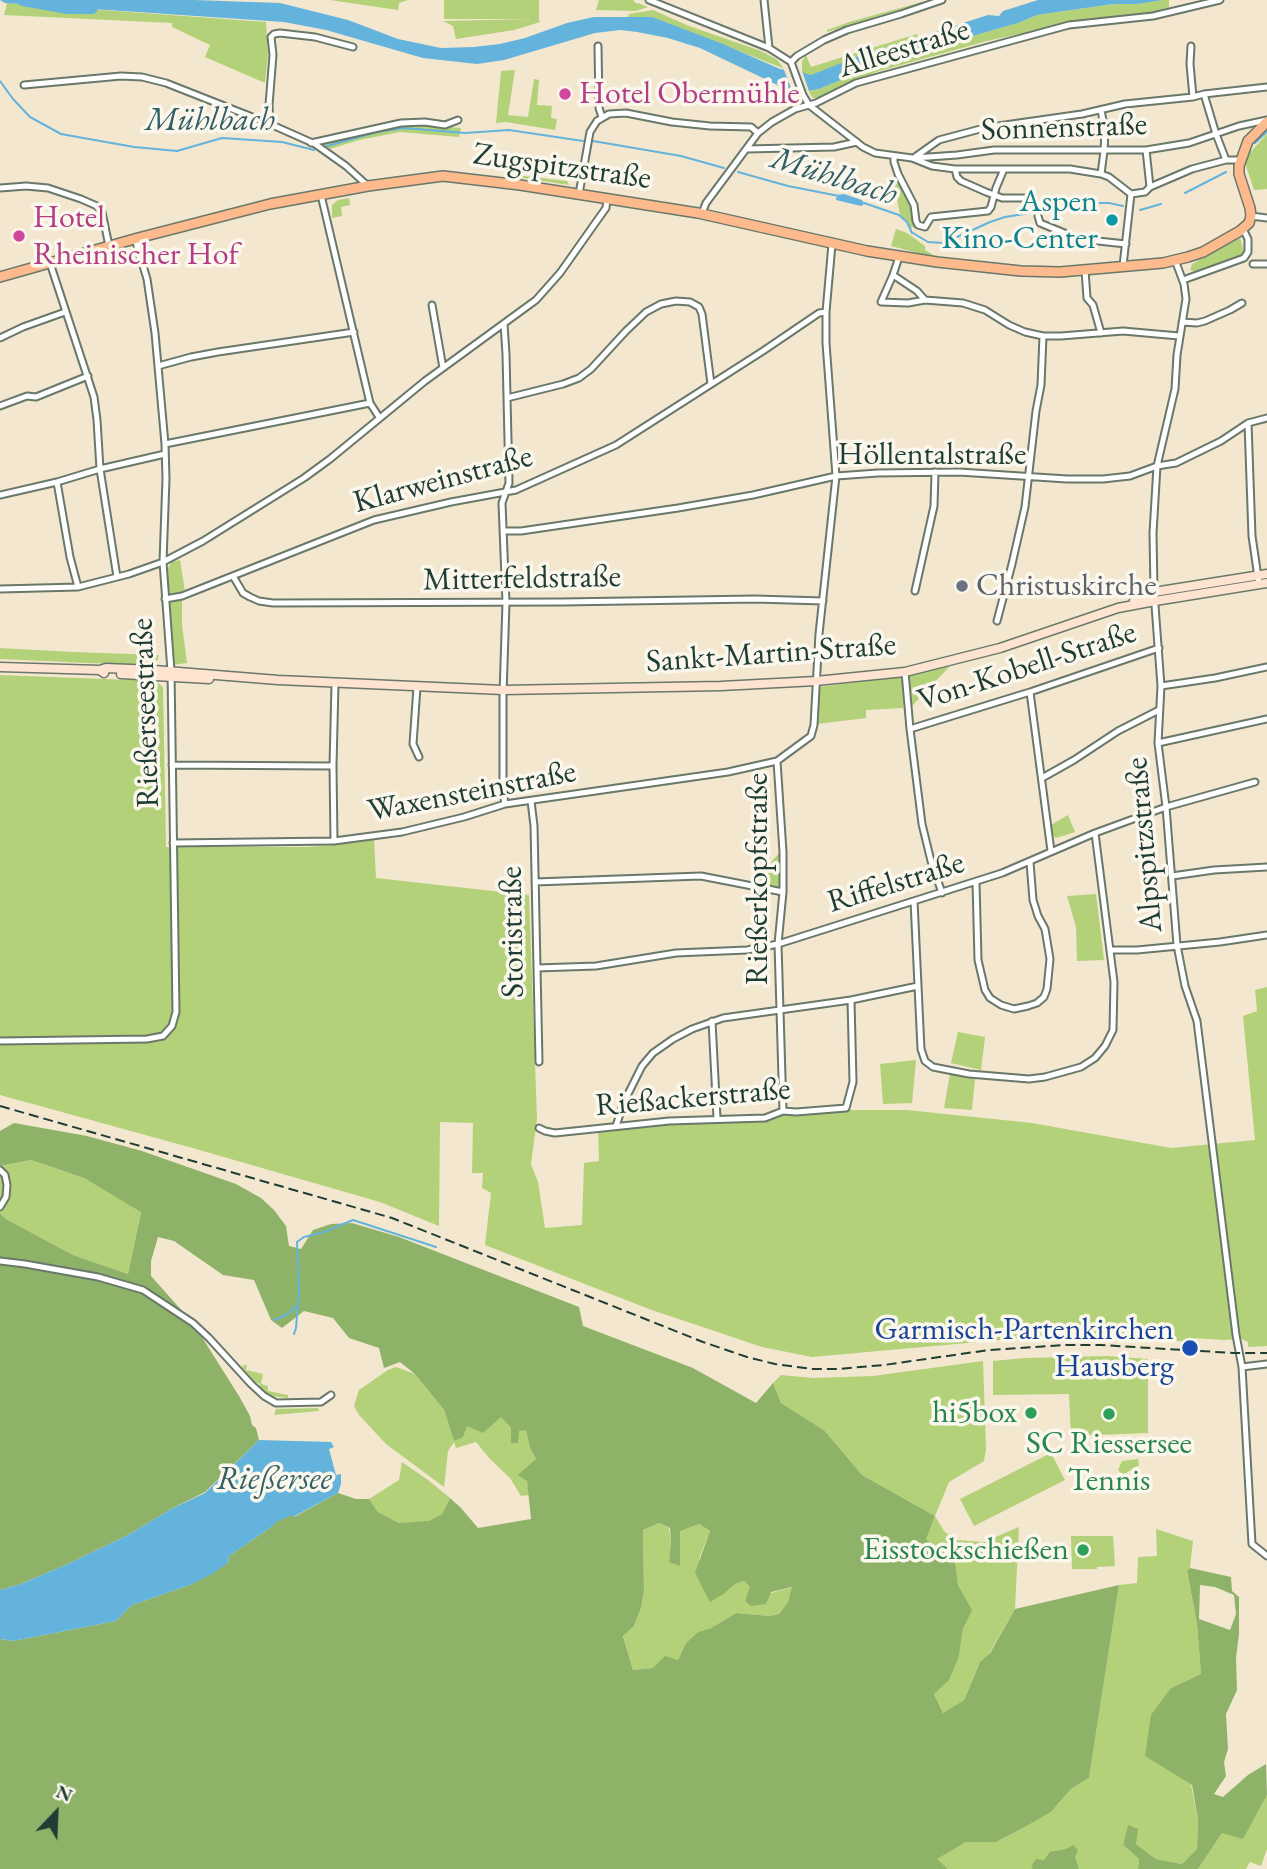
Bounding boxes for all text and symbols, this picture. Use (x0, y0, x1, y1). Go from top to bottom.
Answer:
street label: Alleestraße (834, 11, 974, 87)
place label: Hotel Obermühle (579, 75, 800, 113)
marker: Hotel Obermühle (557, 86, 573, 102)
water label: Mühlbach (145, 101, 275, 141)
street label: Sonnenstraße (980, 106, 1148, 150)
street label: Zugspitzstraße (470, 136, 654, 198)
water label: Mühlbach (766, 139, 902, 215)
place label: Aspen Kino-Center (942, 183, 1098, 258)
place label: Hotel Rheinischer Hof (33, 199, 239, 274)
marker: Aspen Kino-Center (1104, 212, 1120, 228)
marker: Hotel Rheinischer Hof (11, 228, 27, 244)
street label: Höllentalstraße (838, 436, 1026, 474)
street label: Klarweinstraße (349, 438, 537, 522)
street label: Mitterfeldstraße (423, 558, 621, 600)
place label: Christuskirche (976, 567, 1157, 605)
marker: Christuskirche (954, 578, 970, 594)
street label: Von-Kobell-Straße (913, 614, 1141, 720)
street label: Rießerseestraße (123, 617, 169, 809)
street label: Sankt-Martin-Straße (645, 626, 897, 682)
street label: Waxensteinstraße (365, 753, 579, 831)
street label: Alpspitzstraße (1118, 756, 1172, 934)
street label: Rießerkopfstraße (739, 773, 777, 985)
street label: Riffelstraße (823, 844, 969, 922)
street label: Storistraße (493, 866, 533, 998)
street label: Rießackerstraße (594, 1070, 792, 1126)
place label: Garmisch-Partenkirchen Hausberg (875, 1311, 1174, 1386)
marker: Garmisch-Partenkirchen Hausberg (1180, 1338, 1200, 1358)
place label: hi5box (932, 1394, 1017, 1432)
marker: hi5box (1023, 1405, 1039, 1421)
marker: SC Riessersee Tennis (1101, 1406, 1117, 1422)
place label: SC Riessersee Tennis (1026, 1425, 1192, 1500)
water label: Rießersee (216, 1460, 332, 1500)
place label: Eisstockschießen (863, 1531, 1069, 1569)
marker: Eisstockschießen (1075, 1542, 1091, 1558)
north arrow (21, 1778, 91, 1848)
text: N (52, 1779, 76, 1808)

